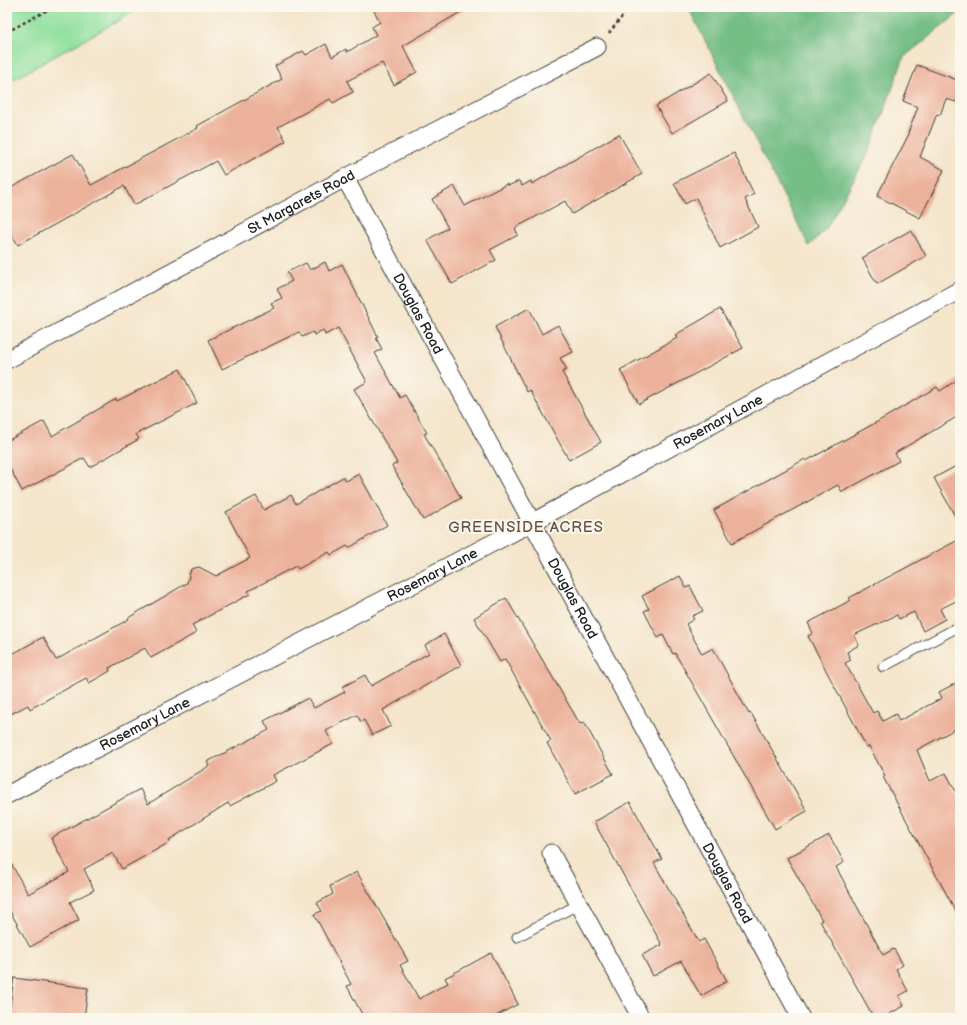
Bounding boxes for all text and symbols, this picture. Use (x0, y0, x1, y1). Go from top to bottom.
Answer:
street label: St Margarets Road (245, 166, 358, 237)
street label: Douglas Road (390, 270, 447, 357)
street label: Rosemary Lane (670, 390, 766, 453)
district label: GREENSIDE ACRES (448, 518, 604, 537)
street label: Rosemary Lane (384, 544, 480, 605)
street label: Douglas Road (544, 555, 602, 641)
street label: Rosemary Lane (97, 693, 193, 754)
street label: Douglas Road (699, 840, 756, 926)

